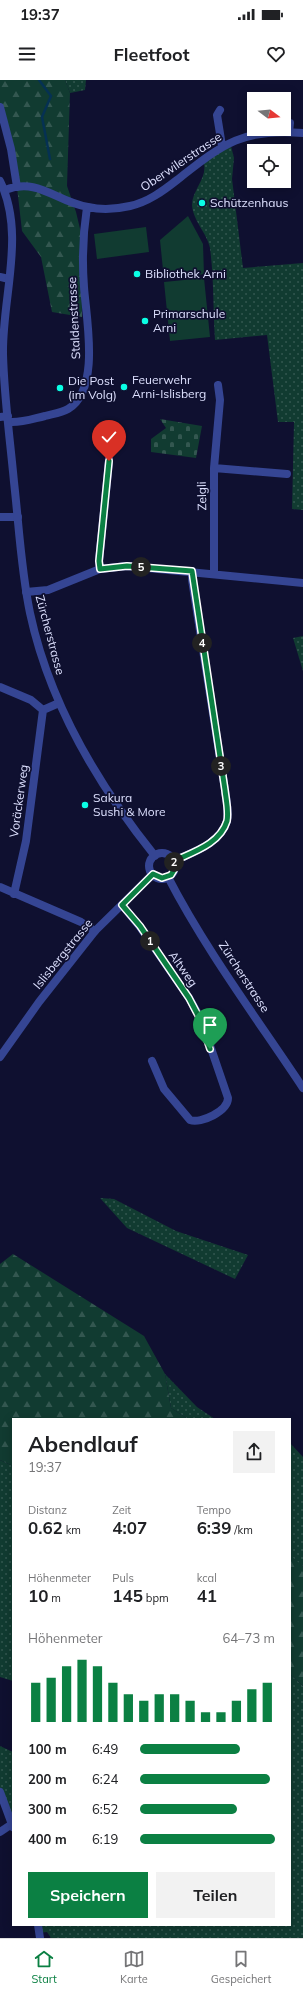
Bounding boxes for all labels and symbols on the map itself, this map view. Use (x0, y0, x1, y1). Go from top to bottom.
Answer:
north arrow (247, 92, 291, 136)
street label: Oberwilerstrasse (137, 129, 224, 194)
place label: Schützenhaus (210, 195, 288, 210)
marker: Schützenhaus (197, 198, 207, 208)
place label: Bibliothek Arni (145, 266, 226, 281)
marker: Bibliothek Arni (132, 269, 142, 279)
street label: Staldenstrasse (64, 276, 83, 360)
place label: Primarschule Arni (153, 306, 225, 335)
marker: Primarschule Arni (140, 316, 150, 326)
place label: Feuerwehr Arni-Islisberg (132, 372, 206, 401)
place label: Die Post (im Volg) (68, 373, 117, 402)
marker: Feuerwehr Arni-Islisberg (119, 382, 129, 392)
marker: Die Post (im Volg) (55, 383, 65, 393)
pin (92, 420, 126, 461)
street label: Zelgli (194, 481, 209, 511)
pin: 5 (131, 557, 151, 577)
street label: Zürcherstrasse (33, 593, 68, 676)
pin: 4 (192, 633, 212, 653)
pin: 3 (211, 756, 231, 776)
street label: Voräckerweg (6, 764, 31, 838)
place label: Sakura Sushi & More (93, 790, 166, 819)
marker: Sakura Sushi & More (80, 800, 90, 810)
pin: 2 (164, 852, 184, 872)
street label: Islisbergstrasse (30, 916, 96, 992)
pin: 1 (140, 931, 160, 951)
street label: Zürcherstrasse (216, 938, 273, 1015)
street label: Altweg (166, 948, 201, 989)
pin (193, 1008, 227, 1049)

